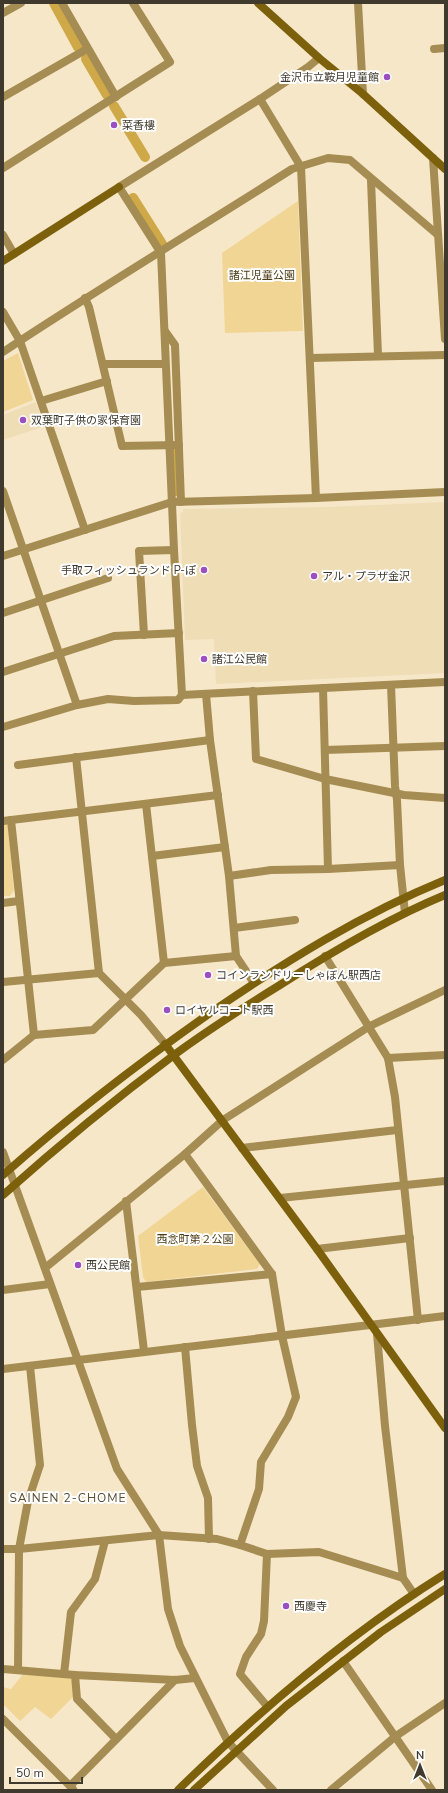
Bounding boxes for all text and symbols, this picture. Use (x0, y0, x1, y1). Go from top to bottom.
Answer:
place label: 金沢市立鞍月児童館 (280, 70, 379, 85)
marker: 金沢市立鞍月児童館 (382, 72, 392, 82)
place label: 菜香樓 (122, 118, 155, 133)
marker: 菜香樓 (109, 120, 119, 130)
park label: 諸江児童公園 (229, 268, 295, 283)
place label: 双葉町子供の家保育園 (31, 413, 141, 428)
marker: 双葉町子供の家保育園 (18, 415, 28, 425)
place label: 手取フィッシュランド P-ぽ (61, 563, 196, 578)
marker: 手取フィッシュランド P-ぽ (199, 565, 209, 575)
place label: アル・プラザ金沢 (322, 569, 410, 584)
marker: アル・プラザ金沢 (309, 571, 319, 581)
place label: 諸江公民館 (212, 652, 267, 667)
marker: 諸江公民館 (199, 654, 209, 664)
place label: コインランドリーしゃぼん駅西店 (216, 968, 381, 983)
marker: コインランドリーしゃぼん駅西店 (203, 970, 213, 980)
place label: ロイヤルコート駅西 (175, 1003, 273, 1018)
marker: ロイヤルコート駅西 (162, 1005, 172, 1015)
park label: 西念町第２公園 (157, 1232, 234, 1247)
place label: 西公民館 (86, 1258, 130, 1273)
marker: 西公民館 (73, 1260, 83, 1270)
district label: SAINEN 2-CHOME (10, 1490, 126, 1506)
place label: 西慶寺 (294, 1599, 327, 1614)
marker: 西慶寺 (281, 1601, 291, 1611)
north arrow (400, 1745, 440, 1785)
text: N (416, 1748, 424, 1763)
scale bar (10, 1759, 82, 1785)
text: 50 m (16, 1765, 44, 1781)

